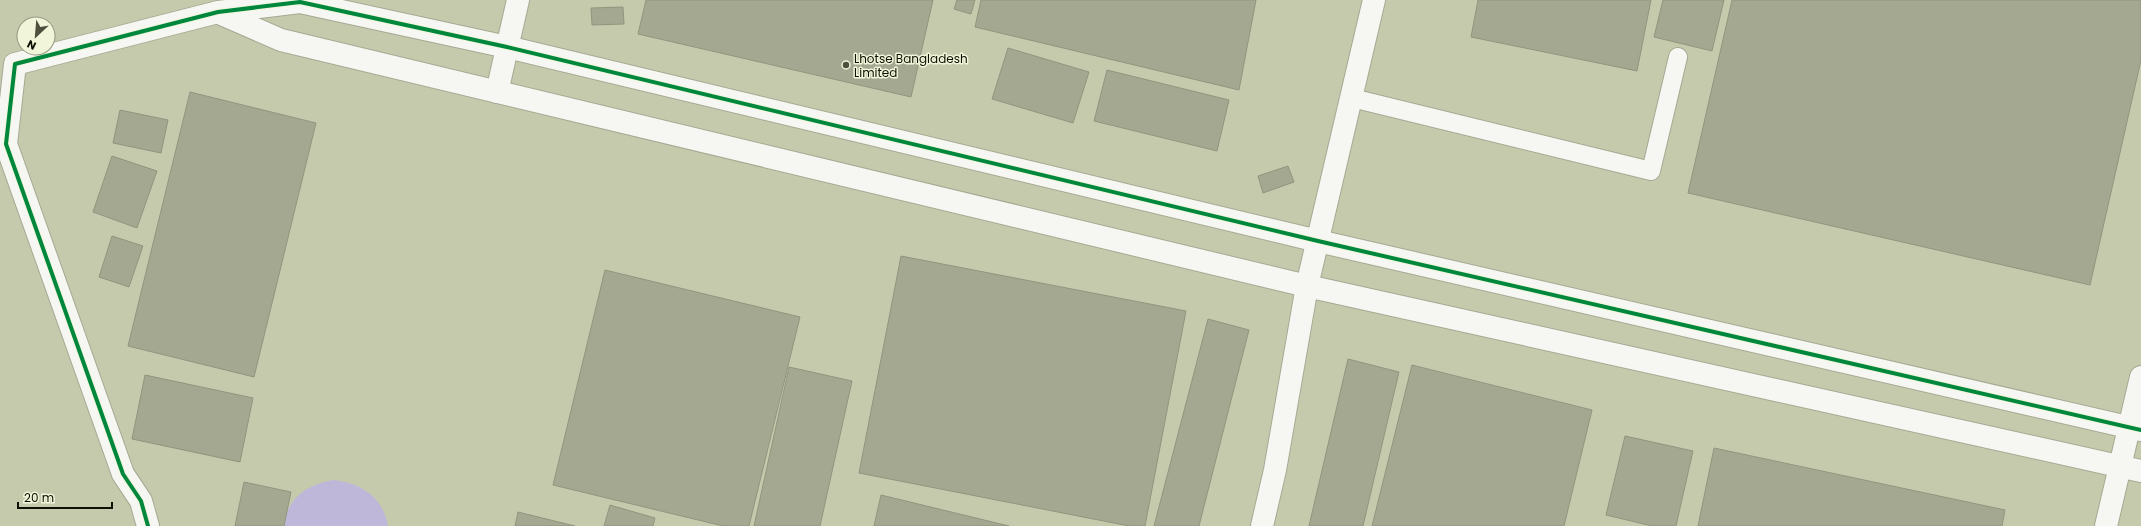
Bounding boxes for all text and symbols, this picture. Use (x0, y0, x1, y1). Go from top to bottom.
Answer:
north arrow (16, 16, 56, 56)
text: N (24, 36, 39, 54)
place label: Lhotse Bangladesh Limited (854, 50, 968, 81)
marker: Lhotse Bangladesh Limited (841, 60, 851, 70)
scale bar (18, 484, 112, 510)
text: 20 m (24, 489, 54, 506)

